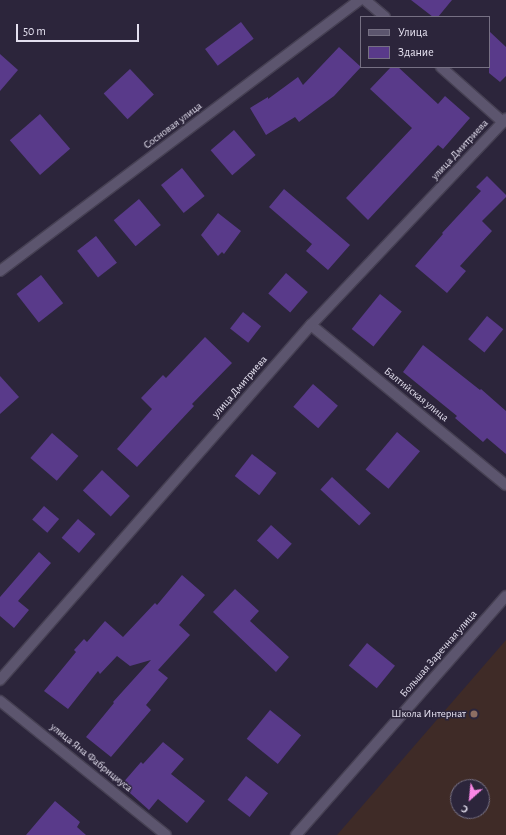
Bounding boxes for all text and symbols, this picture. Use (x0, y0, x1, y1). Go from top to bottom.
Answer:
scale bar (18, 16, 141, 42)
legend (360, 16, 490, 68)
text: 50 m (23, 25, 46, 37)
text: Улица (398, 26, 428, 38)
text: Здание (398, 46, 434, 58)
street label: Сосновая улица (141, 100, 205, 152)
street label: улица Дмитриева (429, 117, 491, 183)
street label: улица Дмитриева (209, 353, 271, 421)
street label: Балтийская улица (381, 365, 451, 425)
street label: Большая Заречная улица (398, 608, 480, 700)
place label: Школа Интернат (391, 707, 466, 721)
marker: Школа Интернат (469, 709, 479, 719)
street label: улица Яна Фабрициуса (47, 721, 135, 795)
north arrow (450, 779, 490, 819)
text: С (460, 803, 470, 816)

